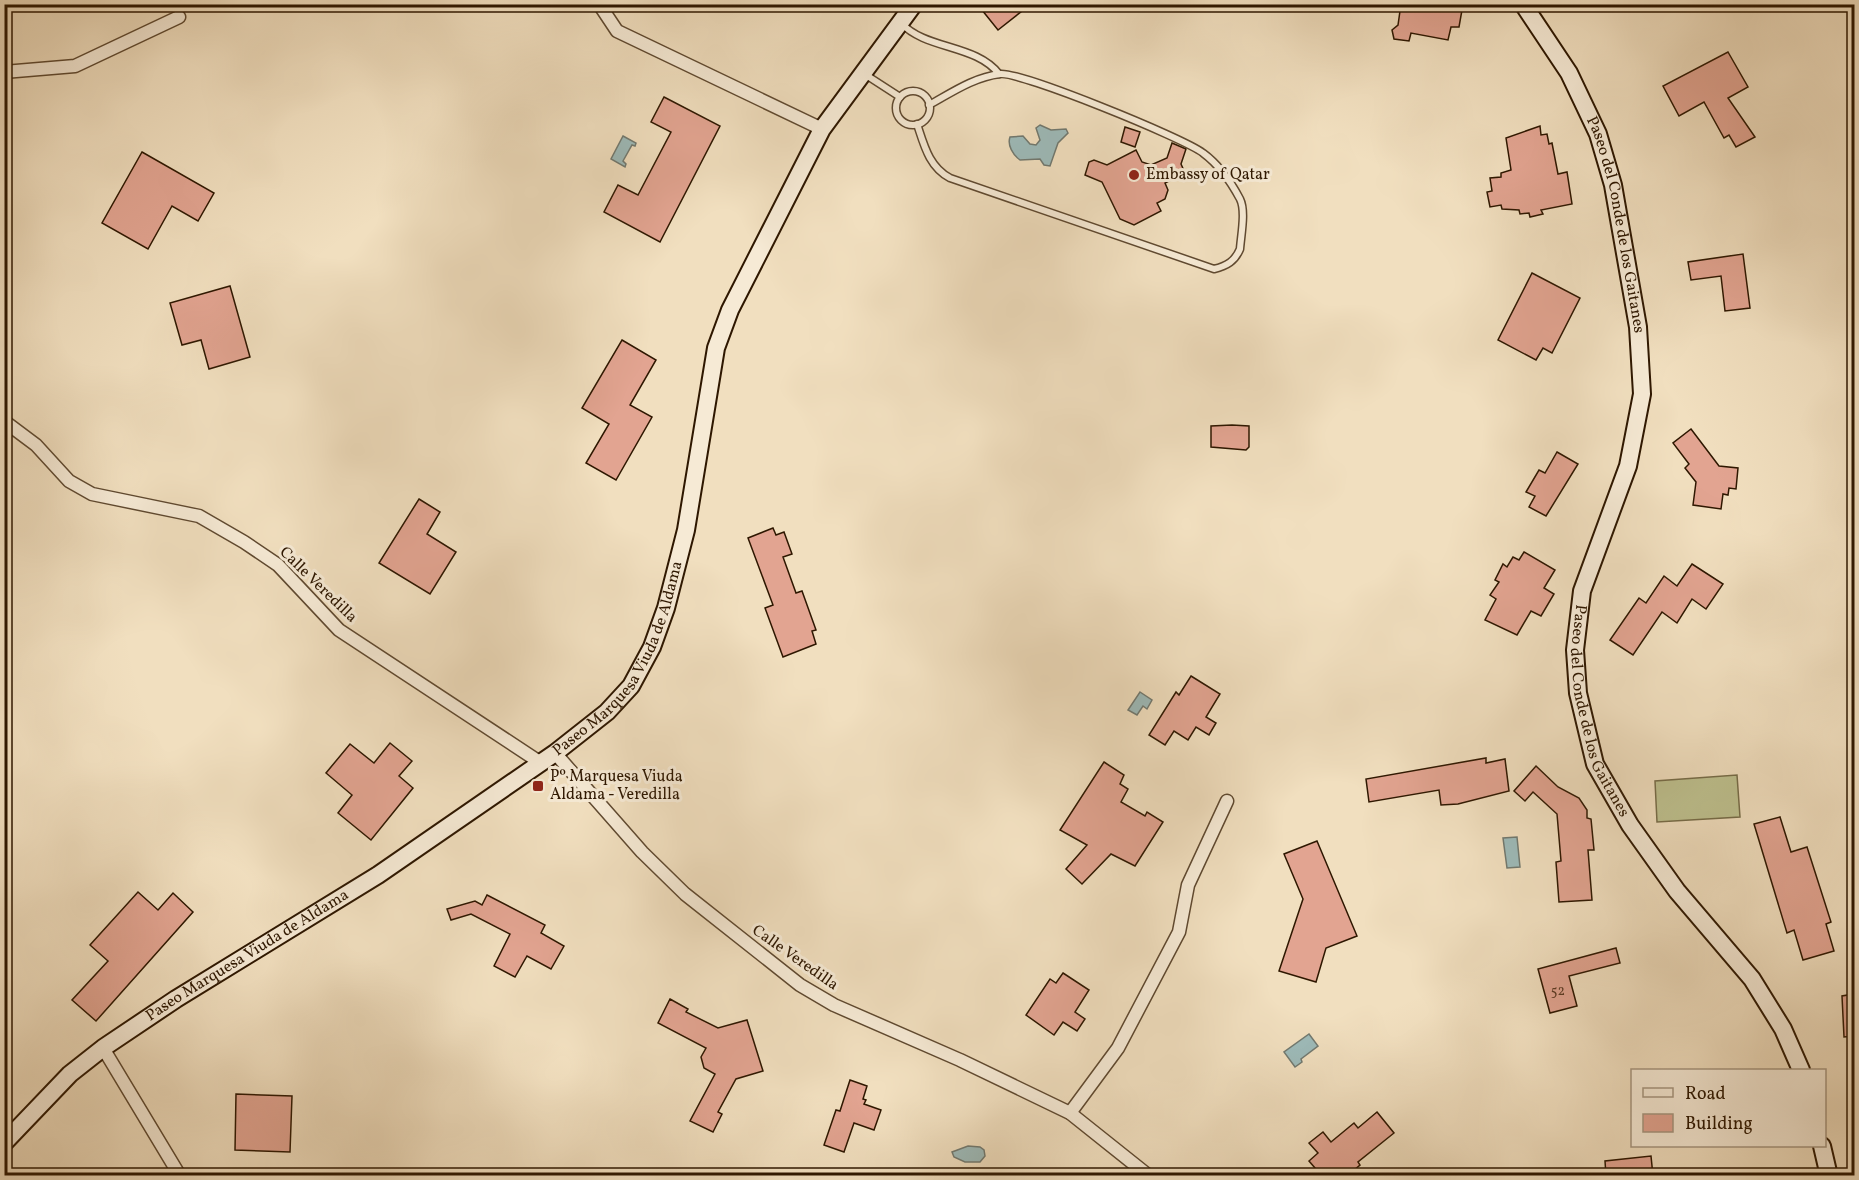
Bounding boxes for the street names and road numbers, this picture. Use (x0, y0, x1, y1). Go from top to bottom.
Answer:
street label: Paseo del Conde de los Gaitanes (1580, 113, 1649, 334)
street label: Calle Veredilla (274, 542, 362, 628)
street label: Paseo Marquesa Viuda de Aldama (548, 559, 689, 762)
street label: Paseo del Conde de los Gaitanes (1564, 603, 1634, 822)
street label: Paseo Marquesa Viuda de Aldama (142, 884, 353, 1027)
street label: Calle Veredilla (747, 920, 843, 996)

